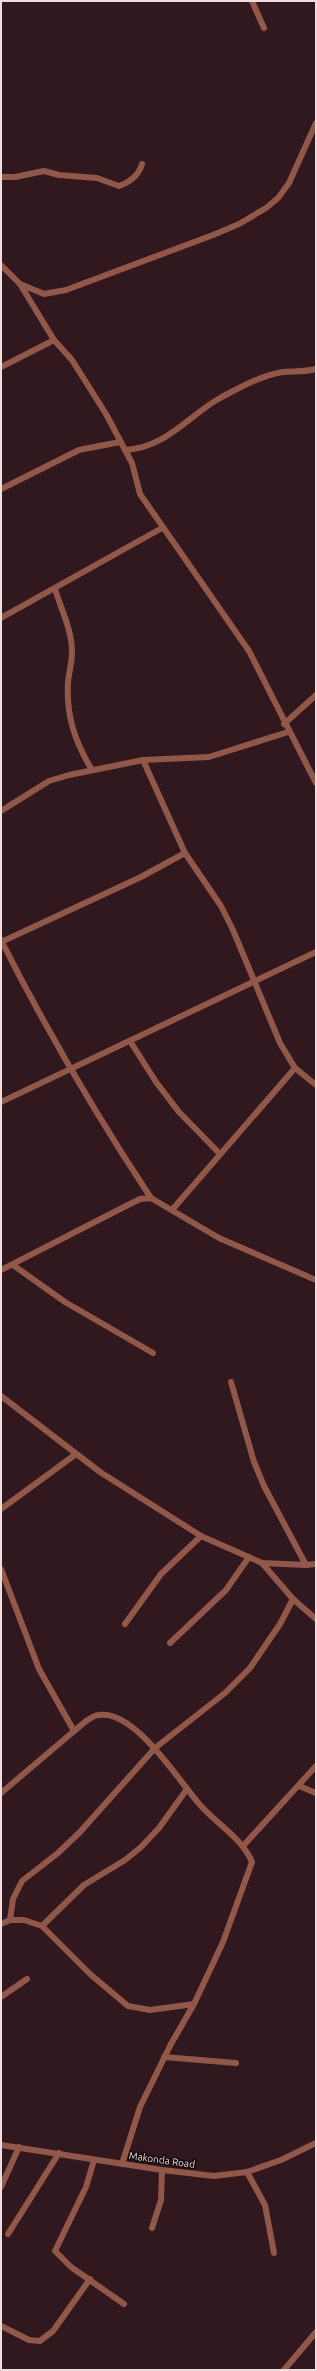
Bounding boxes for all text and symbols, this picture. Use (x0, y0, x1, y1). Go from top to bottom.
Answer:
street label: Makonda Road (128, 2150, 196, 2170)

